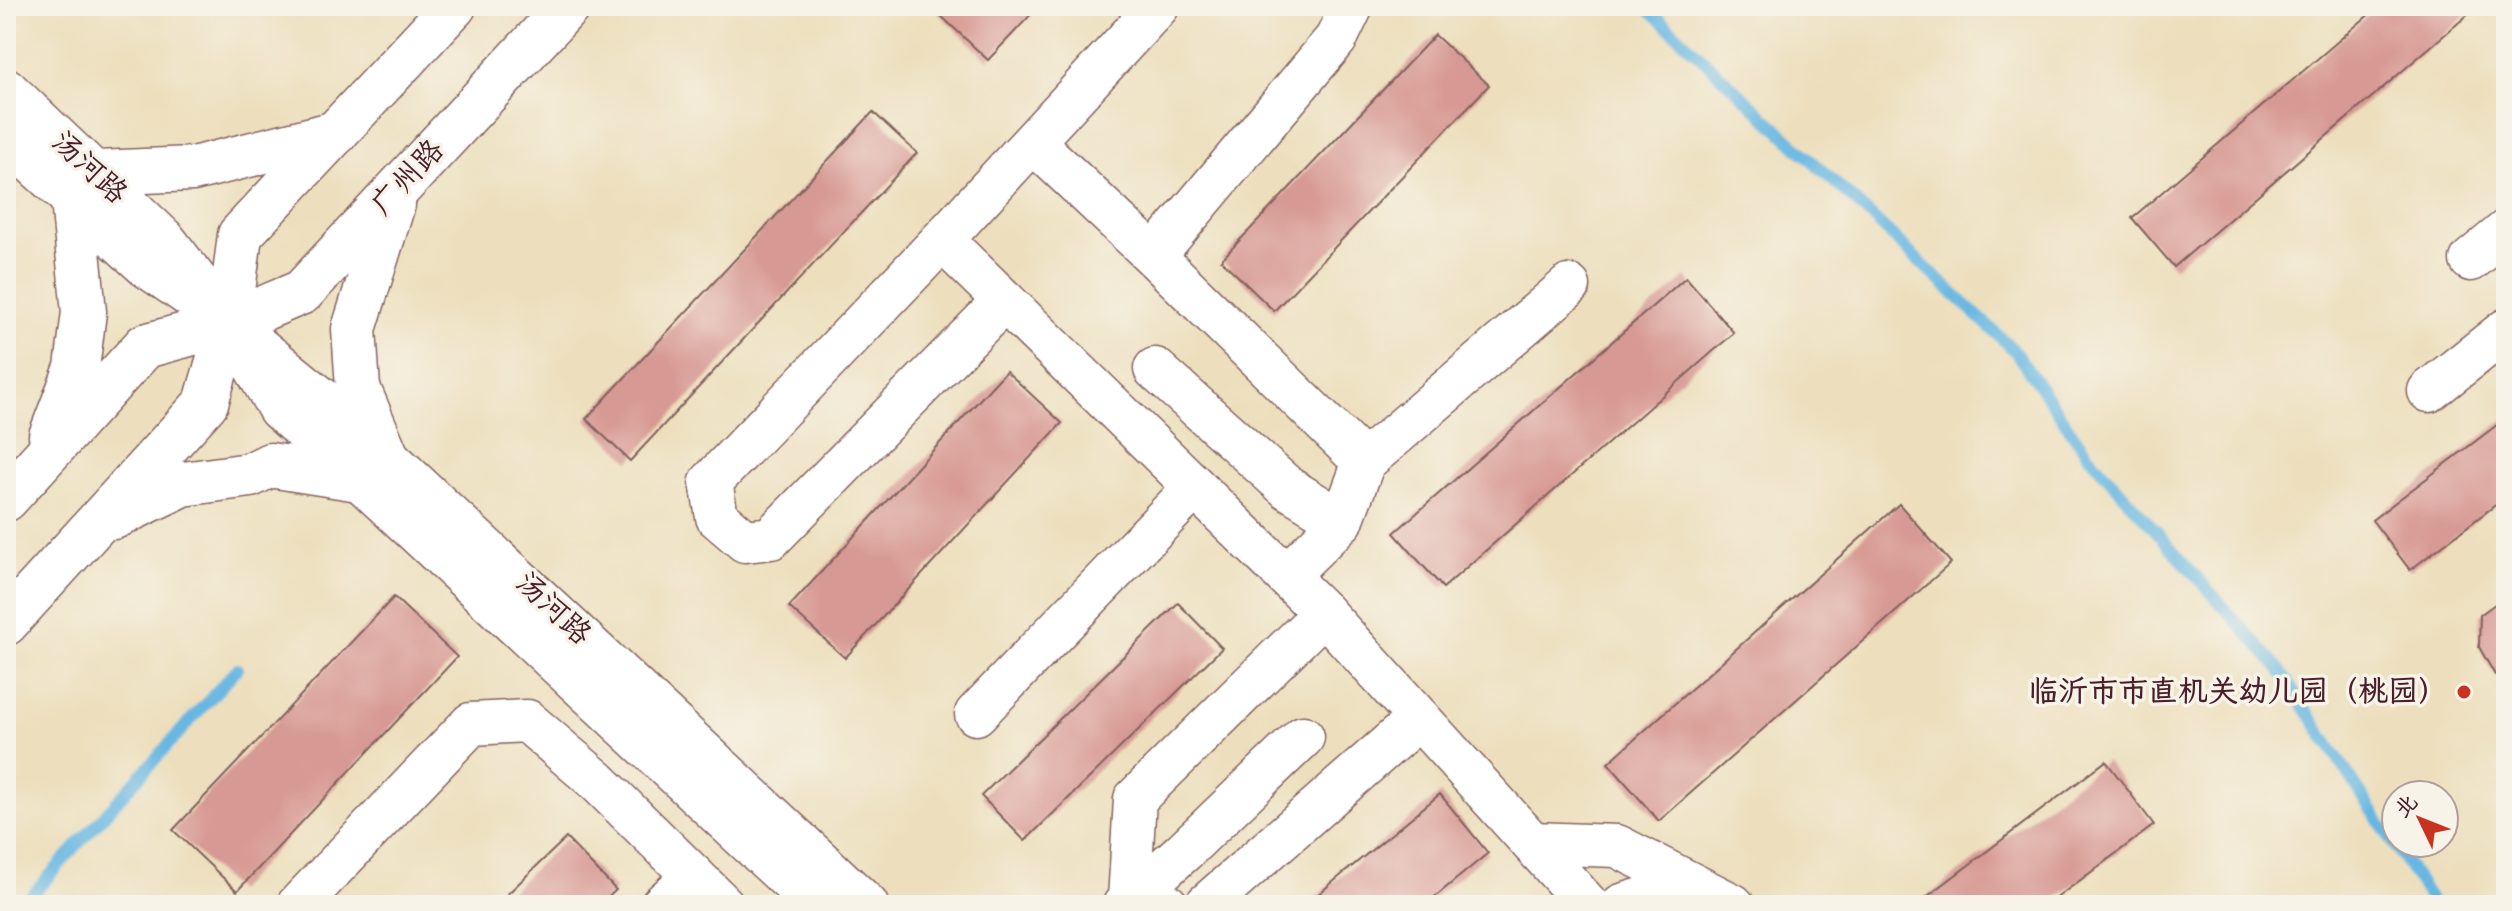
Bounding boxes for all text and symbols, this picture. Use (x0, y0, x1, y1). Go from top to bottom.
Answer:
street label: 汤河路 (43, 123, 135, 213)
street label: 广州路 (363, 132, 453, 224)
street label: 汤河路 (507, 564, 599, 654)
place label: 临沂市市直机关幼儿园（桃园） (2028, 673, 2448, 712)
marker: 临沂市市直机关幼儿园（桃园） (2455, 683, 2473, 701)
north arrow (2380, 779, 2460, 859)
text: 北 (2389, 789, 2425, 824)

